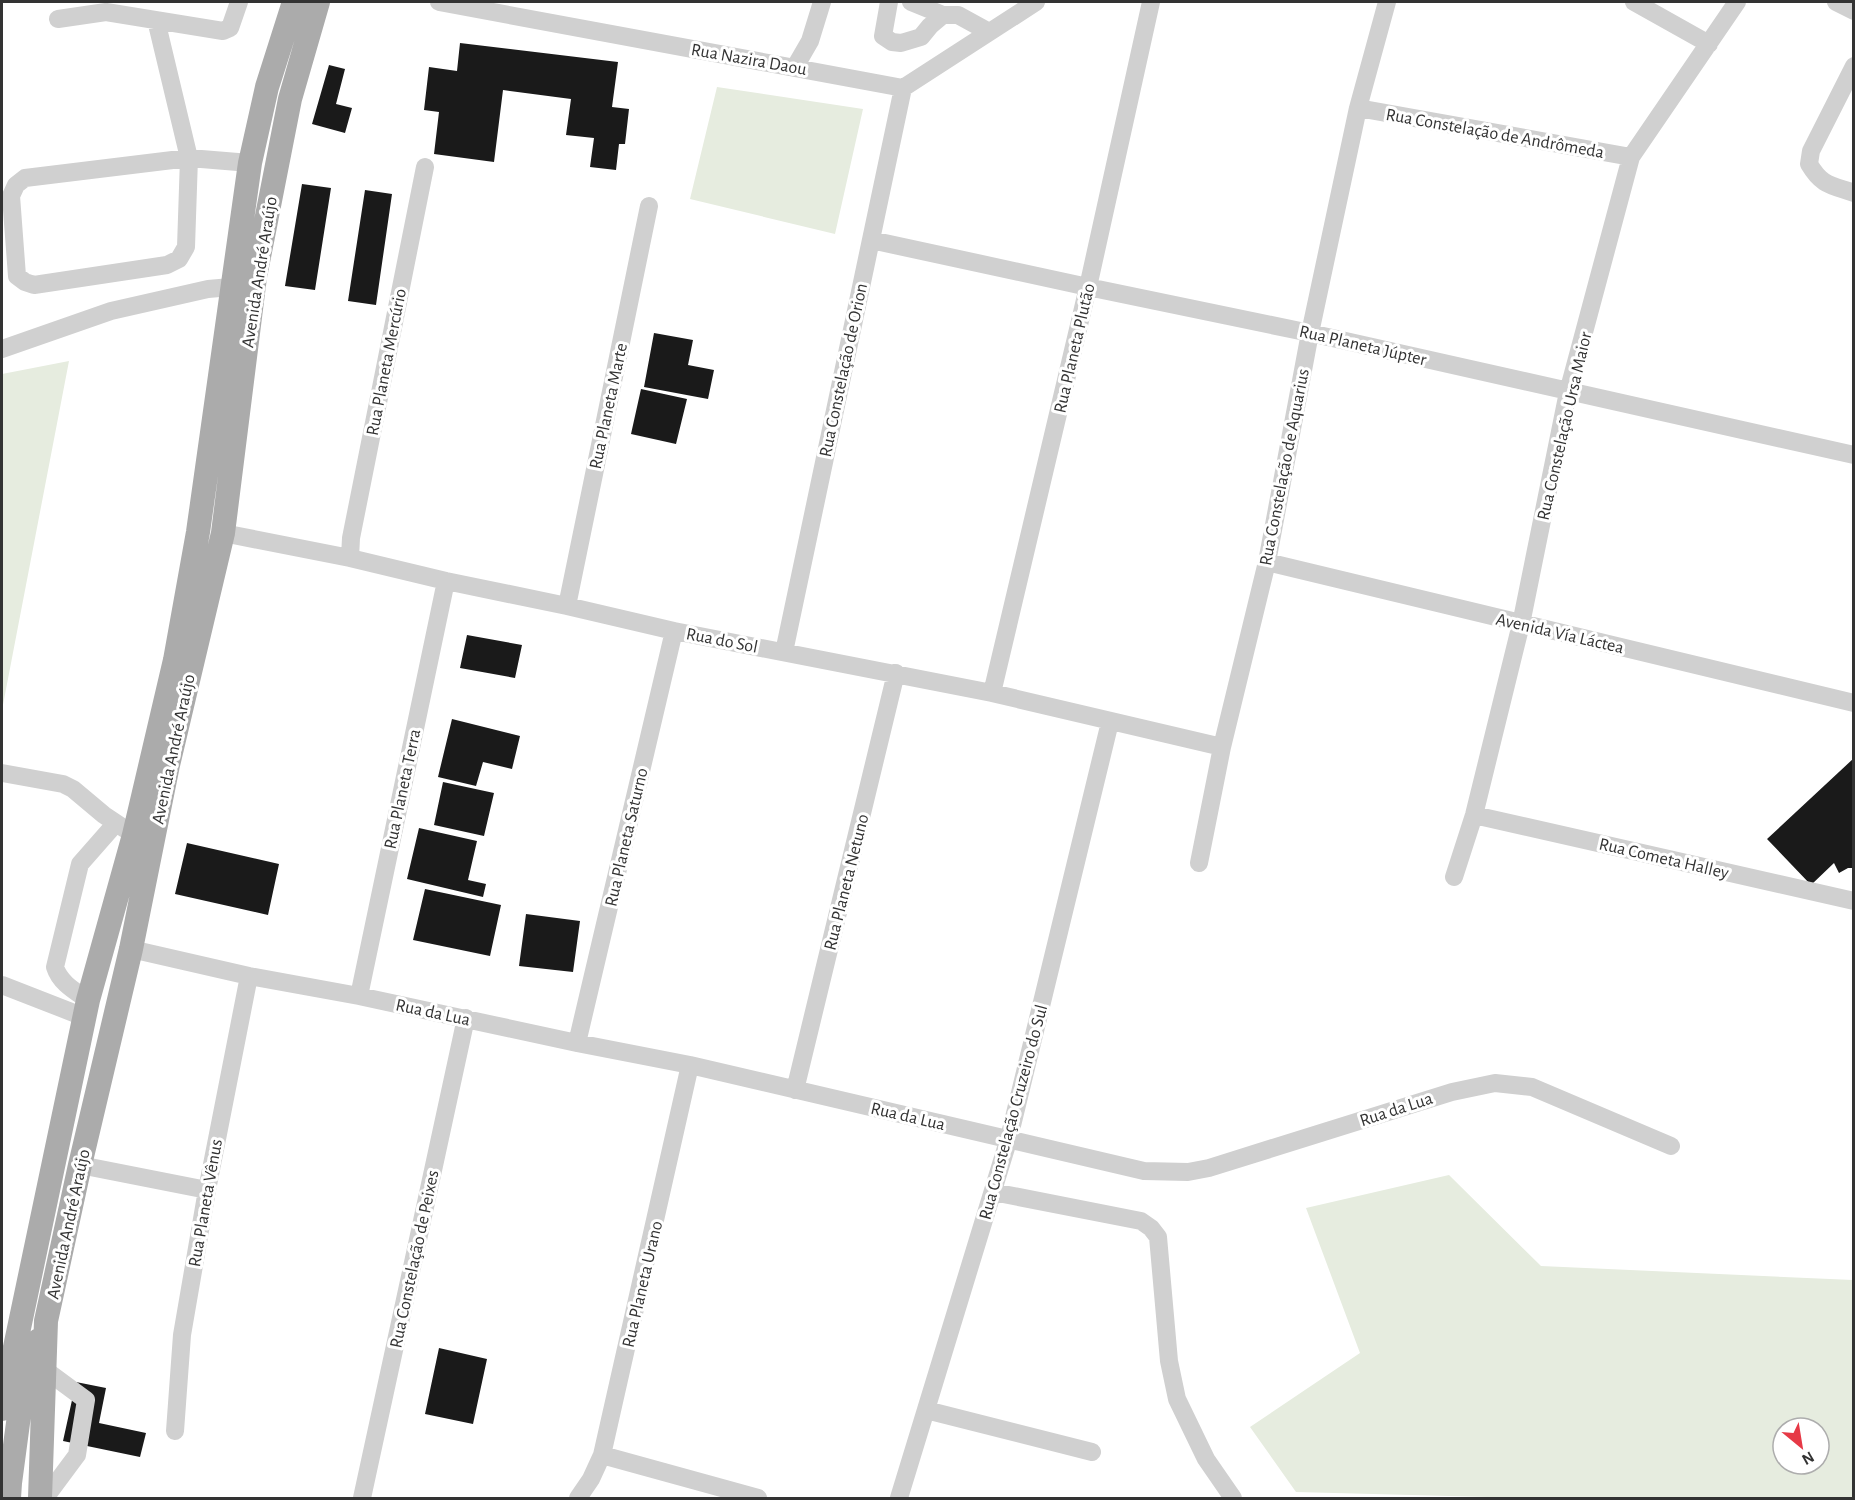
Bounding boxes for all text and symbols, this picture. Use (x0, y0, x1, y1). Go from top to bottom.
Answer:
street label: Rua Nazira Daou (690, 41, 808, 79)
street label: Rua Constelação de Andrômeda (1384, 106, 1605, 162)
street label: Avenida André Araújo (239, 195, 281, 349)
street label: Rua Planeta Plutão (1051, 281, 1099, 415)
street label: Rua Constelação de Orion (817, 282, 871, 459)
street label: Rua Planeta Mercúrio (364, 287, 410, 437)
street label: Rua Planeta Júpter (1297, 323, 1428, 369)
street label: Rua Constelação Ursa Maior (1535, 330, 1595, 522)
street label: Rua Planeta Marte (587, 342, 631, 471)
street label: Rua Constelação de Aquarius (1257, 367, 1313, 567)
street label: Avenida Vía Láctea (1494, 611, 1625, 657)
street label: Rua do Sol (684, 625, 759, 657)
street label: Avenida André Araújo (149, 672, 199, 826)
street label: Rua Planeta Terra (381, 727, 425, 851)
street label: Rua Planeta Saturno (602, 766, 652, 908)
street label: Rua Planeta Netuno (821, 812, 873, 952)
street label: Rua Cometa Halley (1597, 835, 1731, 883)
street label: Rua da Lua (394, 996, 472, 1030)
street label: Rua Constelação Cruzeiro do Sul (977, 1003, 1051, 1222)
street label: Rua da Lua (1358, 1090, 1435, 1130)
street label: Rua da Lua (869, 1100, 947, 1134)
street label: Rua Planeta Vênus (186, 1138, 226, 1268)
street label: Avenida André Araújo (44, 1147, 94, 1301)
street label: Rua Constelação de Peixes (387, 1169, 443, 1350)
street label: Rua Planeta Urano (620, 1219, 666, 1349)
north arrow (1771, 1416, 1831, 1476)
text: N (1799, 1448, 1817, 1468)

